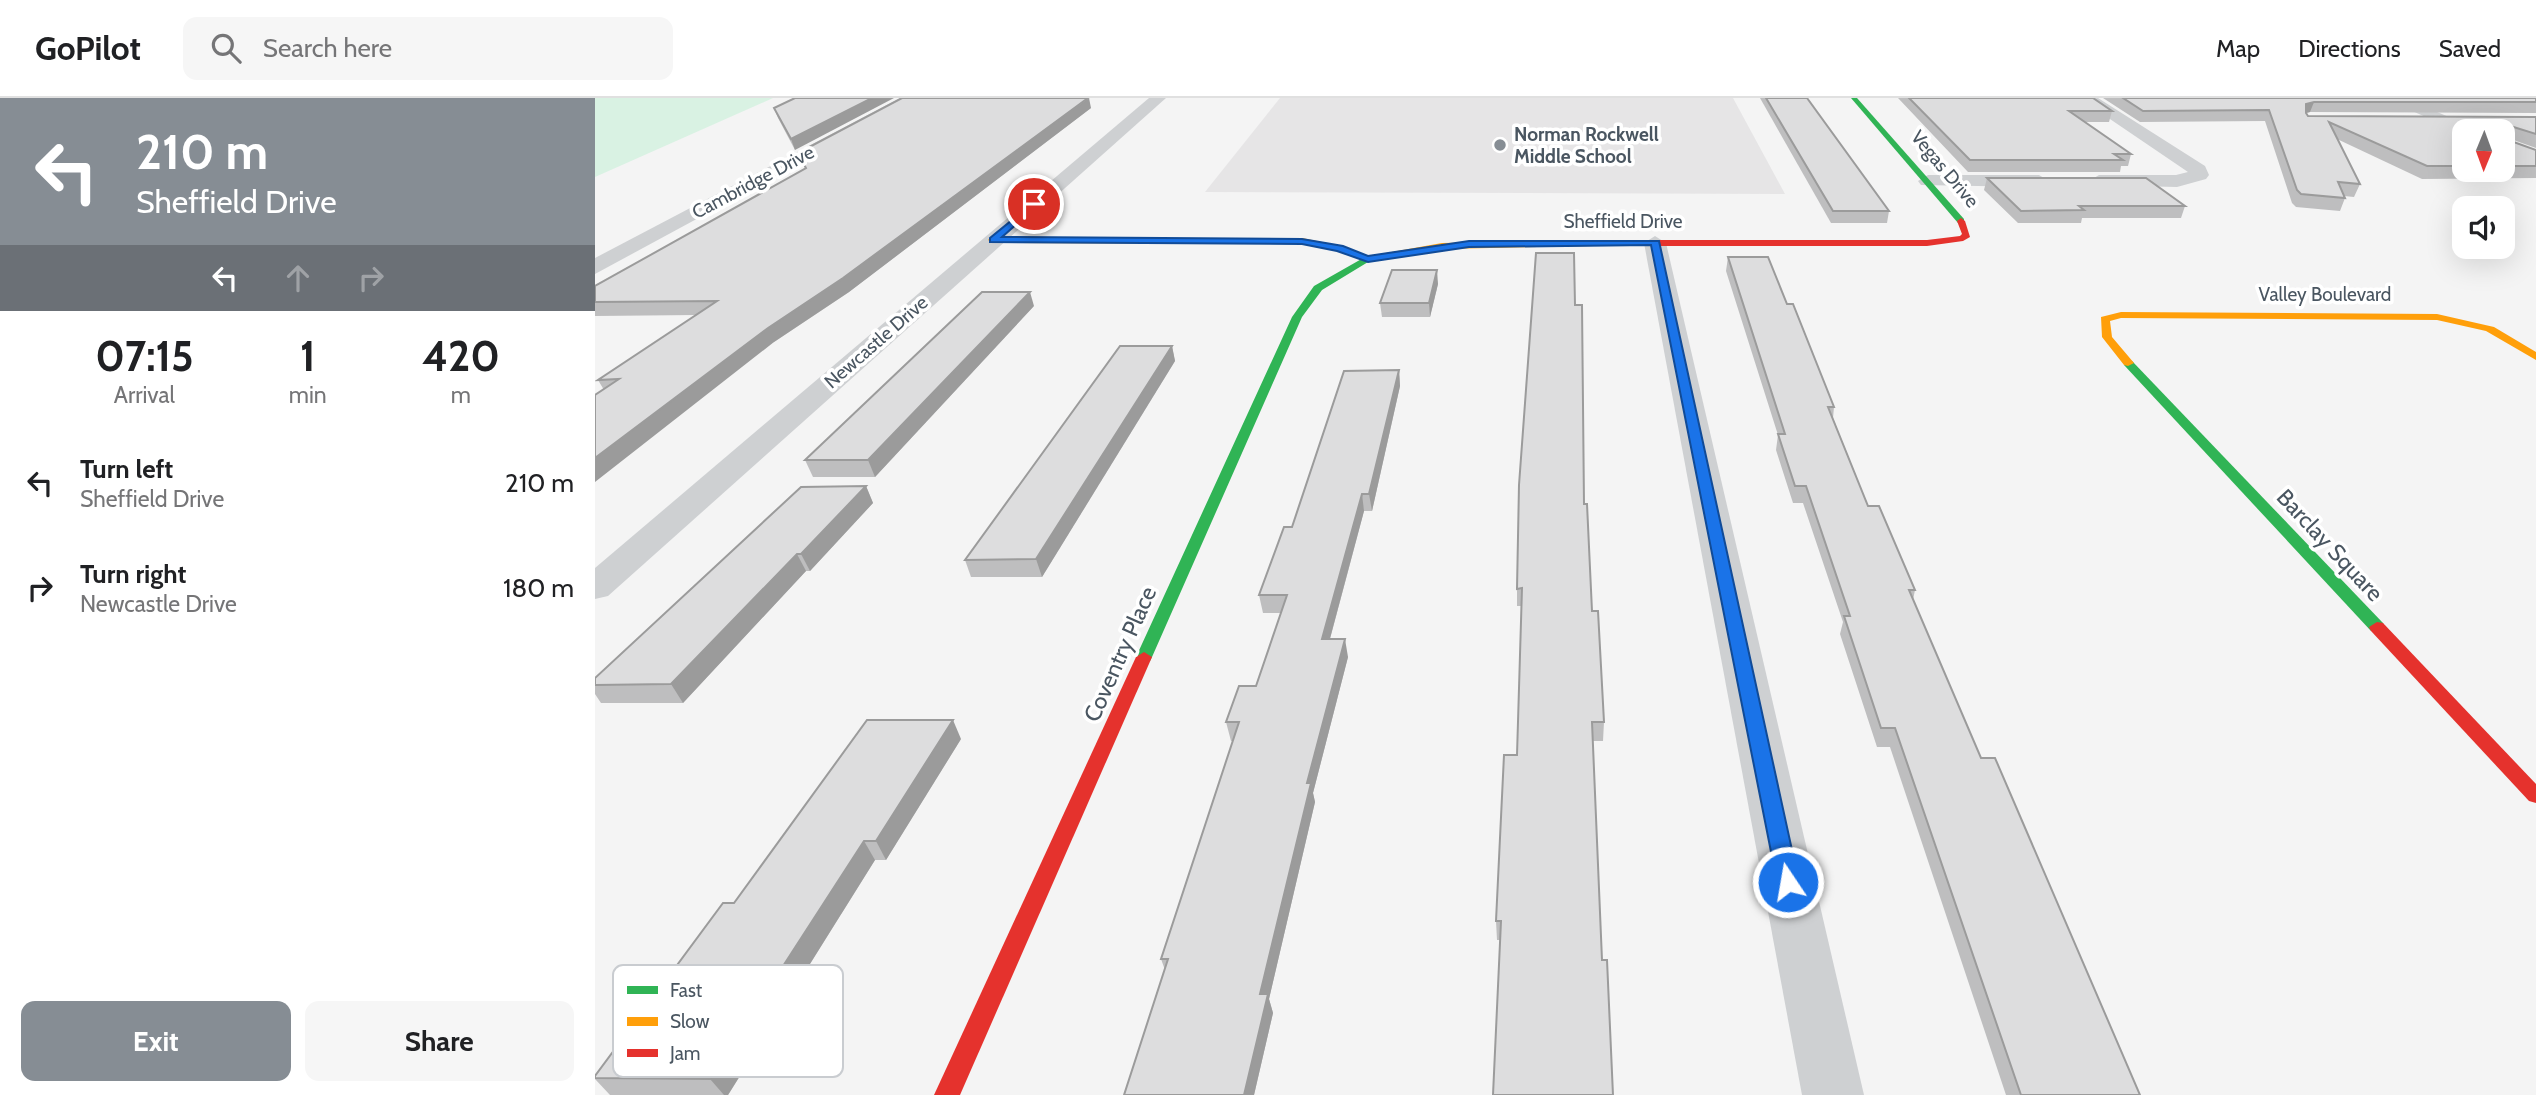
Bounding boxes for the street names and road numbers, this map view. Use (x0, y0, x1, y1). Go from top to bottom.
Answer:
street label: Vegas Drive (1906, 126, 1984, 212)
street label: Cambridge Drive (688, 140, 818, 224)
street label: Sheffield Drive (1563, 210, 1683, 233)
street label: Valley Boulevard (2259, 283, 2391, 306)
street label: Newcastle Drive (820, 291, 933, 393)
street label: Barclay Square (2271, 483, 2389, 607)
street label: Coventry Place (1078, 582, 1162, 726)

